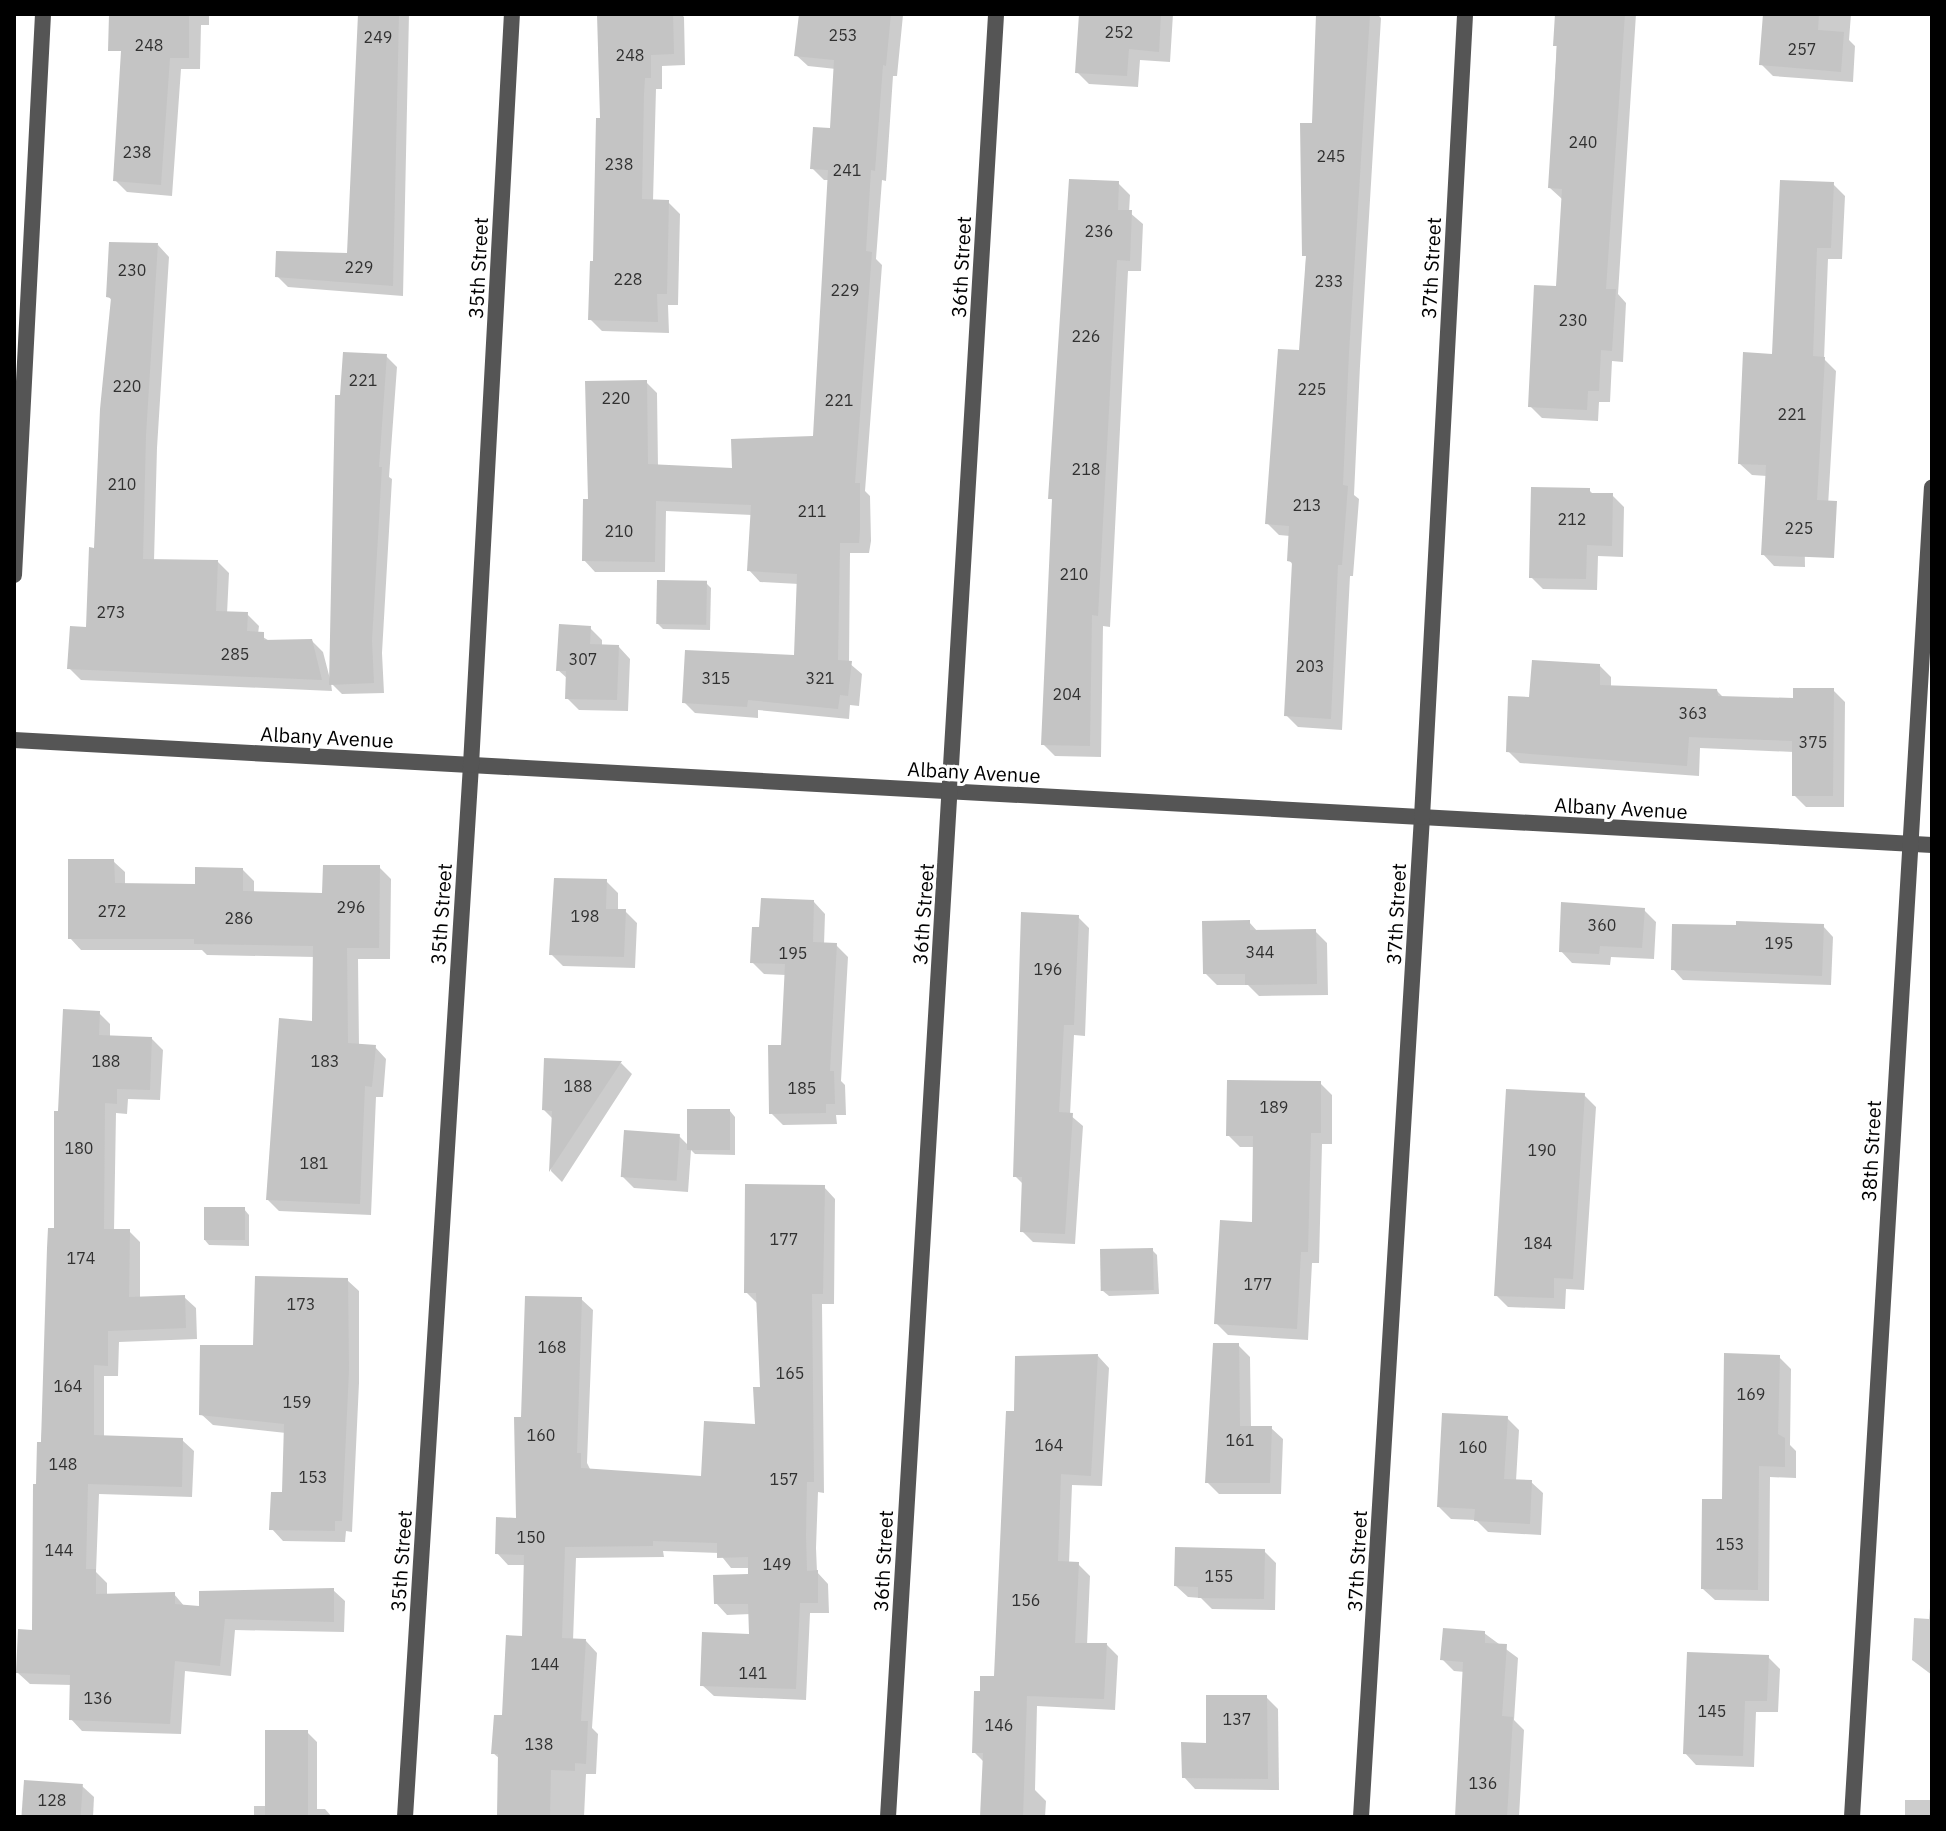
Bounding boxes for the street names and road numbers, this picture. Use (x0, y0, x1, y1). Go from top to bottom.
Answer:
street label: 36th Street (946, 215, 976, 319)
street label: 35th Street (463, 216, 493, 320)
street label: 37th Street (1416, 216, 1446, 320)
street label: Albany Avenue (260, 722, 394, 752)
street label: Albany Avenue (907, 757, 1041, 787)
street label: Albany Avenue (1554, 793, 1688, 823)
street label: 35th Street (425, 862, 457, 966)
street label: 36th Street (907, 862, 939, 966)
street label: 37th Street (1381, 862, 1411, 966)
street label: 38th Street (1856, 1099, 1886, 1203)
street label: 35th Street (385, 1509, 417, 1613)
street label: 36th Street (868, 1509, 898, 1613)
street label: 37th Street (1342, 1509, 1372, 1613)

